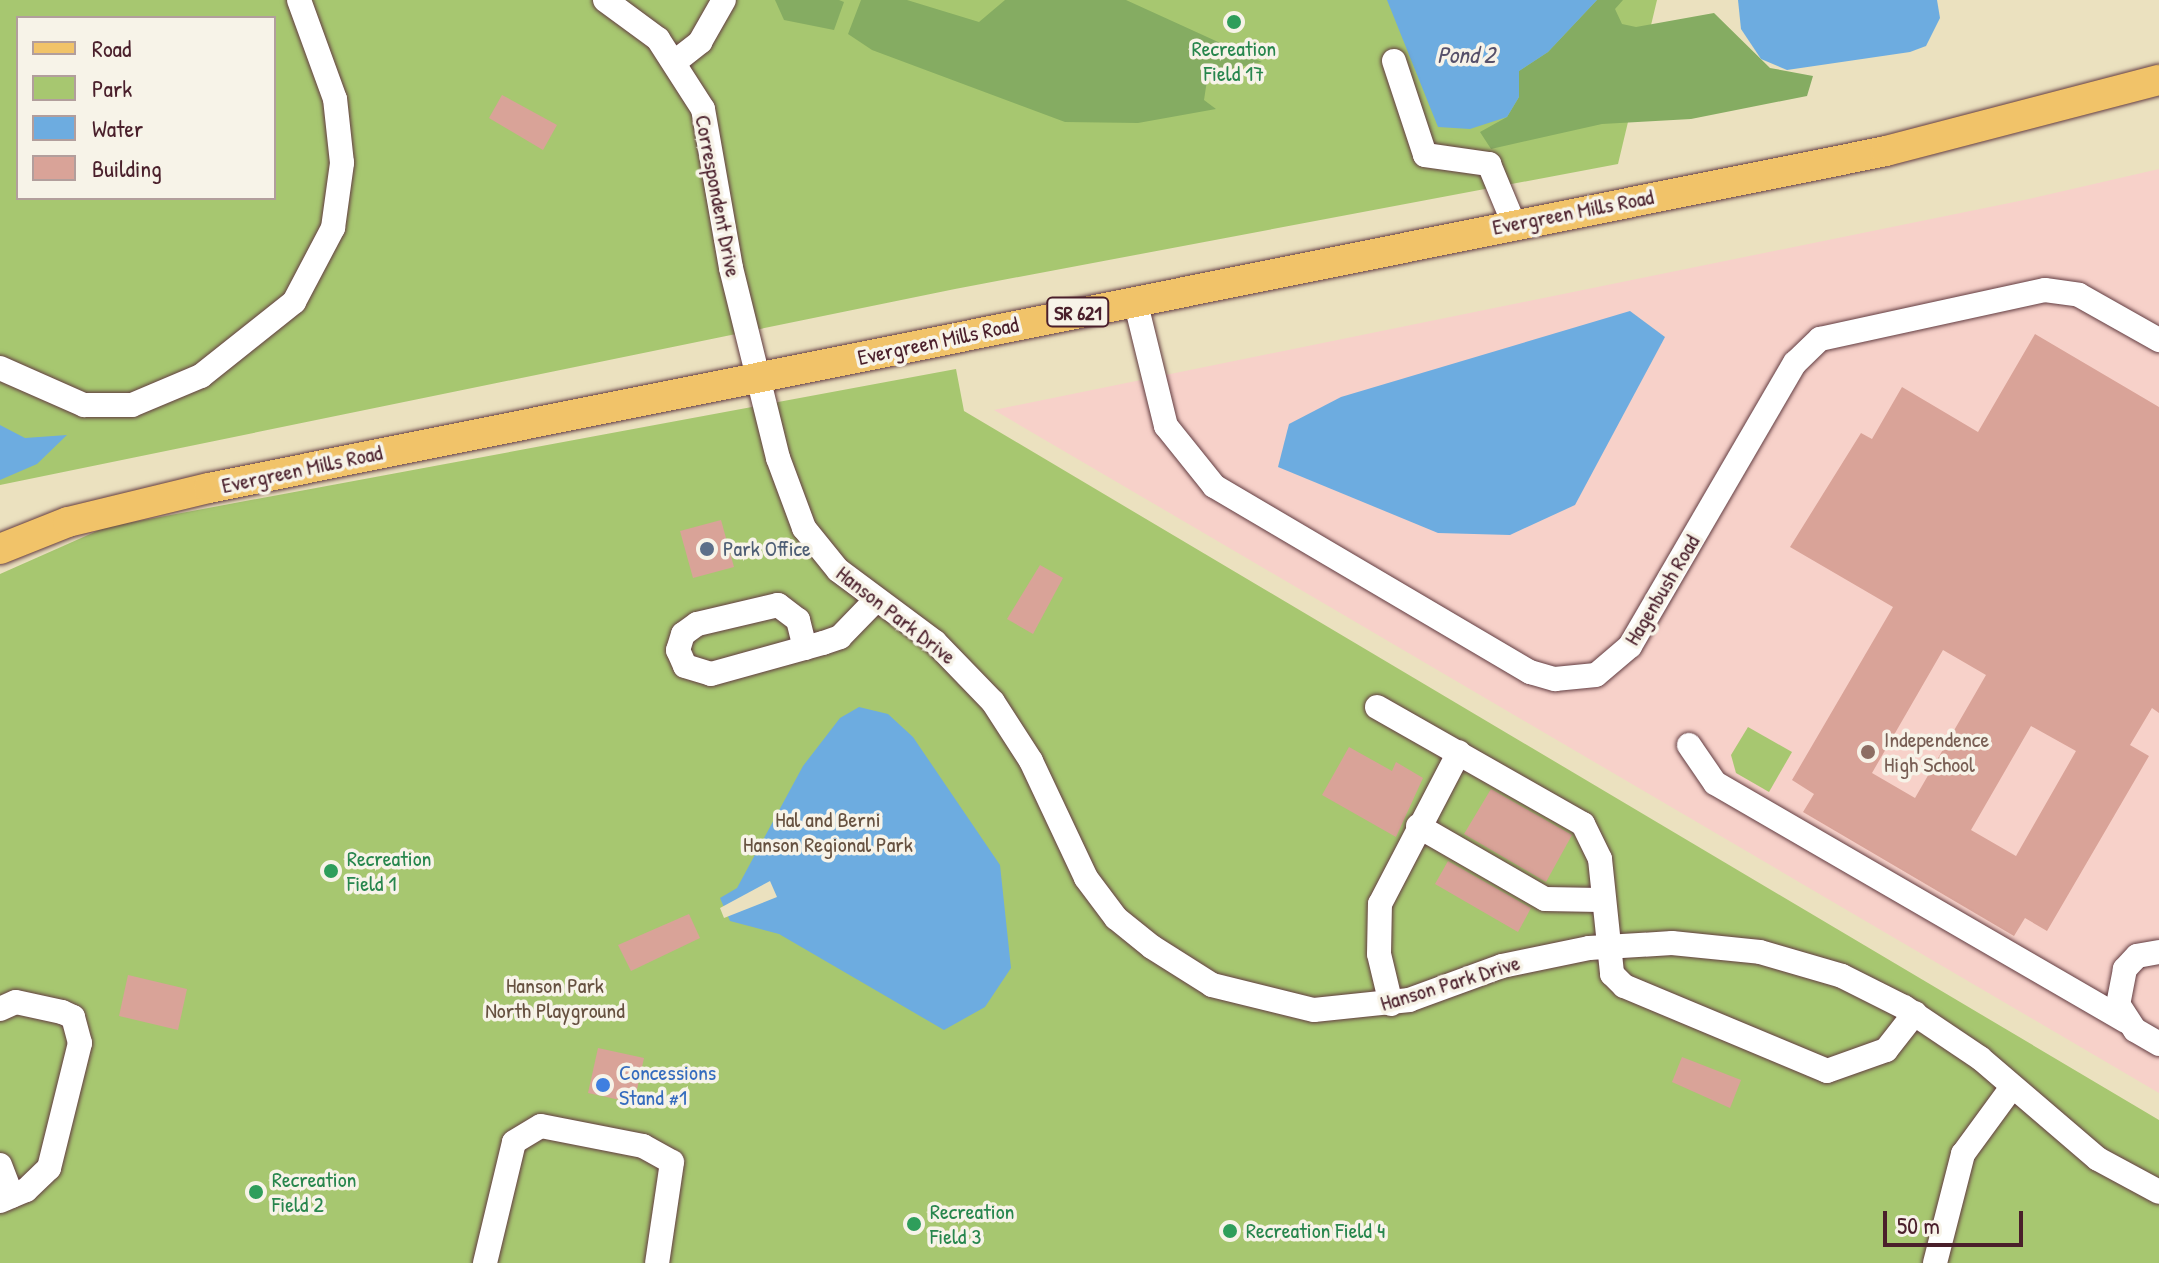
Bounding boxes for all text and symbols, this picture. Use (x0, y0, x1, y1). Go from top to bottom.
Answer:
marker: Recreation Field 17 (1225, 13, 1243, 31)
legend (16, 16, 276, 200)
text: Road (92, 32, 131, 64)
place label: Recreation Field 17 (1192, 35, 1276, 86)
water label: Pond 2 (1437, 41, 1495, 69)
text: Park (92, 72, 132, 104)
text: Water (92, 112, 143, 144)
street label: Correspondent Drive (689, 113, 747, 279)
text: Building (92, 152, 162, 184)
street label: Evergreen Mills Road (1490, 183, 1656, 241)
road number: SR 621 (1046, 296, 1110, 328)
street label: Evergreen Mills Road (855, 311, 1021, 371)
street label: Evergreen Mills Road (219, 439, 385, 499)
street label: Hagenbush Road (1619, 530, 1705, 650)
place label: Park Office (723, 536, 811, 562)
marker: Park Office (698, 540, 716, 558)
street label: Hanson Park Drive (831, 560, 961, 670)
place label: Independence High School (1884, 726, 1989, 778)
marker: Independence High School (1859, 743, 1877, 761)
park label: Hal and Berni Hanson Regional Park (743, 806, 913, 858)
place label: Recreation Field 1 (347, 845, 431, 896)
marker: Recreation Field 1 (322, 862, 340, 880)
street label: Hanson Park Drive (1377, 949, 1523, 1017)
park label: Hanson Park North Playground (485, 972, 625, 1024)
place label: Concessions Stand #1 (619, 1059, 716, 1110)
marker: Concessions Stand #1 (594, 1076, 612, 1094)
place label: Recreation Field 2 (272, 1166, 356, 1218)
marker: Recreation Field 2 (247, 1183, 265, 1201)
scale bar (1887, 1195, 2027, 1245)
place label: Recreation Field 3 (930, 1198, 1014, 1250)
text: 50 m (1897, 1209, 1940, 1241)
marker: Recreation Field 3 (905, 1215, 923, 1233)
place label: Recreation Field 4 (1246, 1218, 1385, 1244)
marker: Recreation Field 4 (1221, 1222, 1239, 1240)

